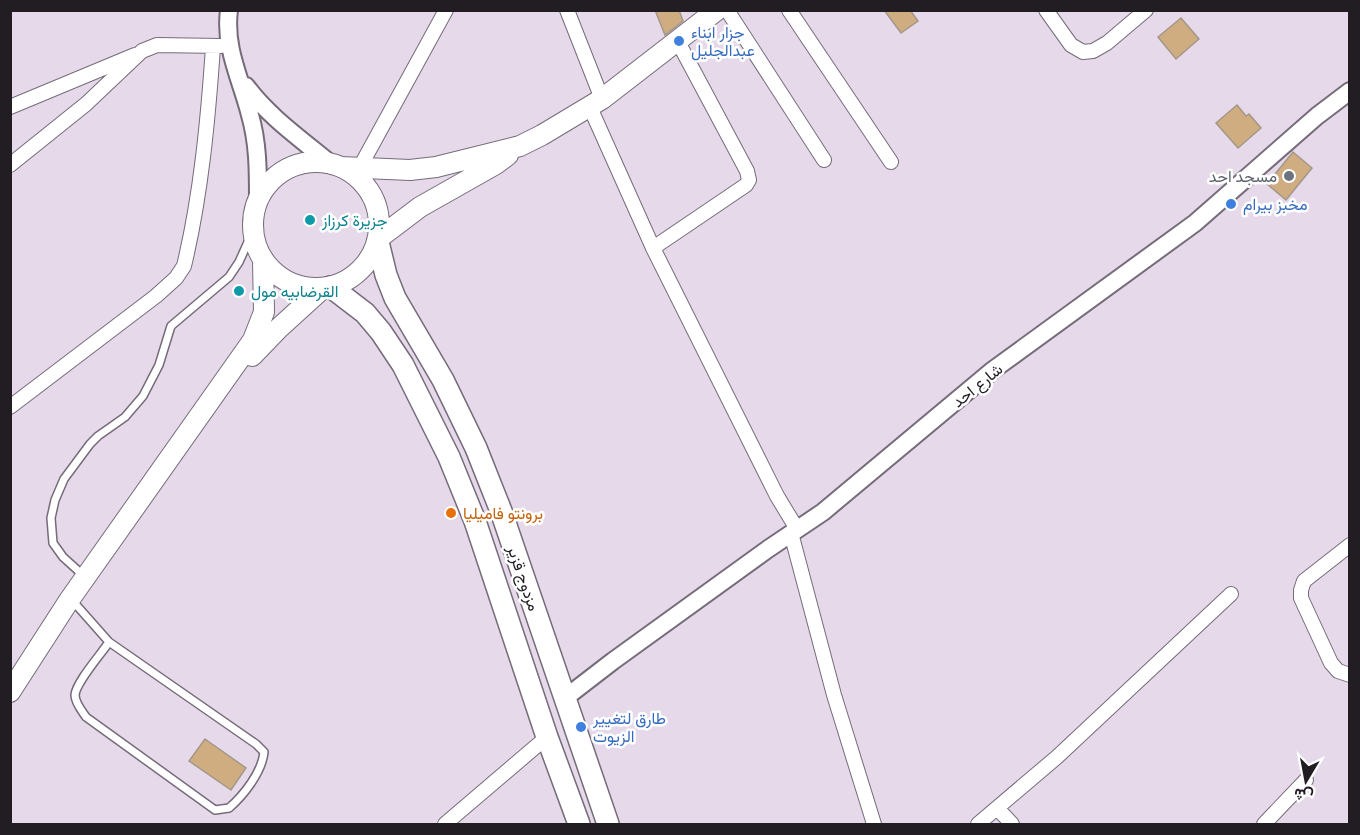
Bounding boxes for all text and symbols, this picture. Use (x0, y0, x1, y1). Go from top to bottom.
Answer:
place label: جزار ابناء عبدالجليل (691, 23, 755, 61)
marker: جزار ابناء عبدالجليل (672, 34, 686, 48)
place label: مسجد احد (1209, 167, 1277, 186)
marker: مسجد احد (1282, 169, 1296, 183)
place label: مخبز بيرام (1243, 195, 1308, 215)
marker: مخبز بيرام (1224, 197, 1238, 211)
place label: جزيرة كرزاز (321, 211, 388, 231)
marker: جزيرة كرزاز (303, 213, 317, 227)
place label: القرضابيه مول (251, 282, 338, 302)
marker: القرضابيه مول (232, 284, 246, 298)
street label: شارع احد (948, 359, 1008, 413)
place label: برونتو فاميليا (463, 504, 543, 524)
marker: برونتو فاميليا (444, 506, 458, 520)
street label: مزدوج قزير (501, 542, 544, 614)
place label: طارق لتغيير الزيوت (592, 709, 666, 747)
marker: طارق لتغيير الزيوت (574, 720, 588, 734)
north arrow (1276, 751, 1336, 811)
text: ش (1292, 784, 1315, 806)

